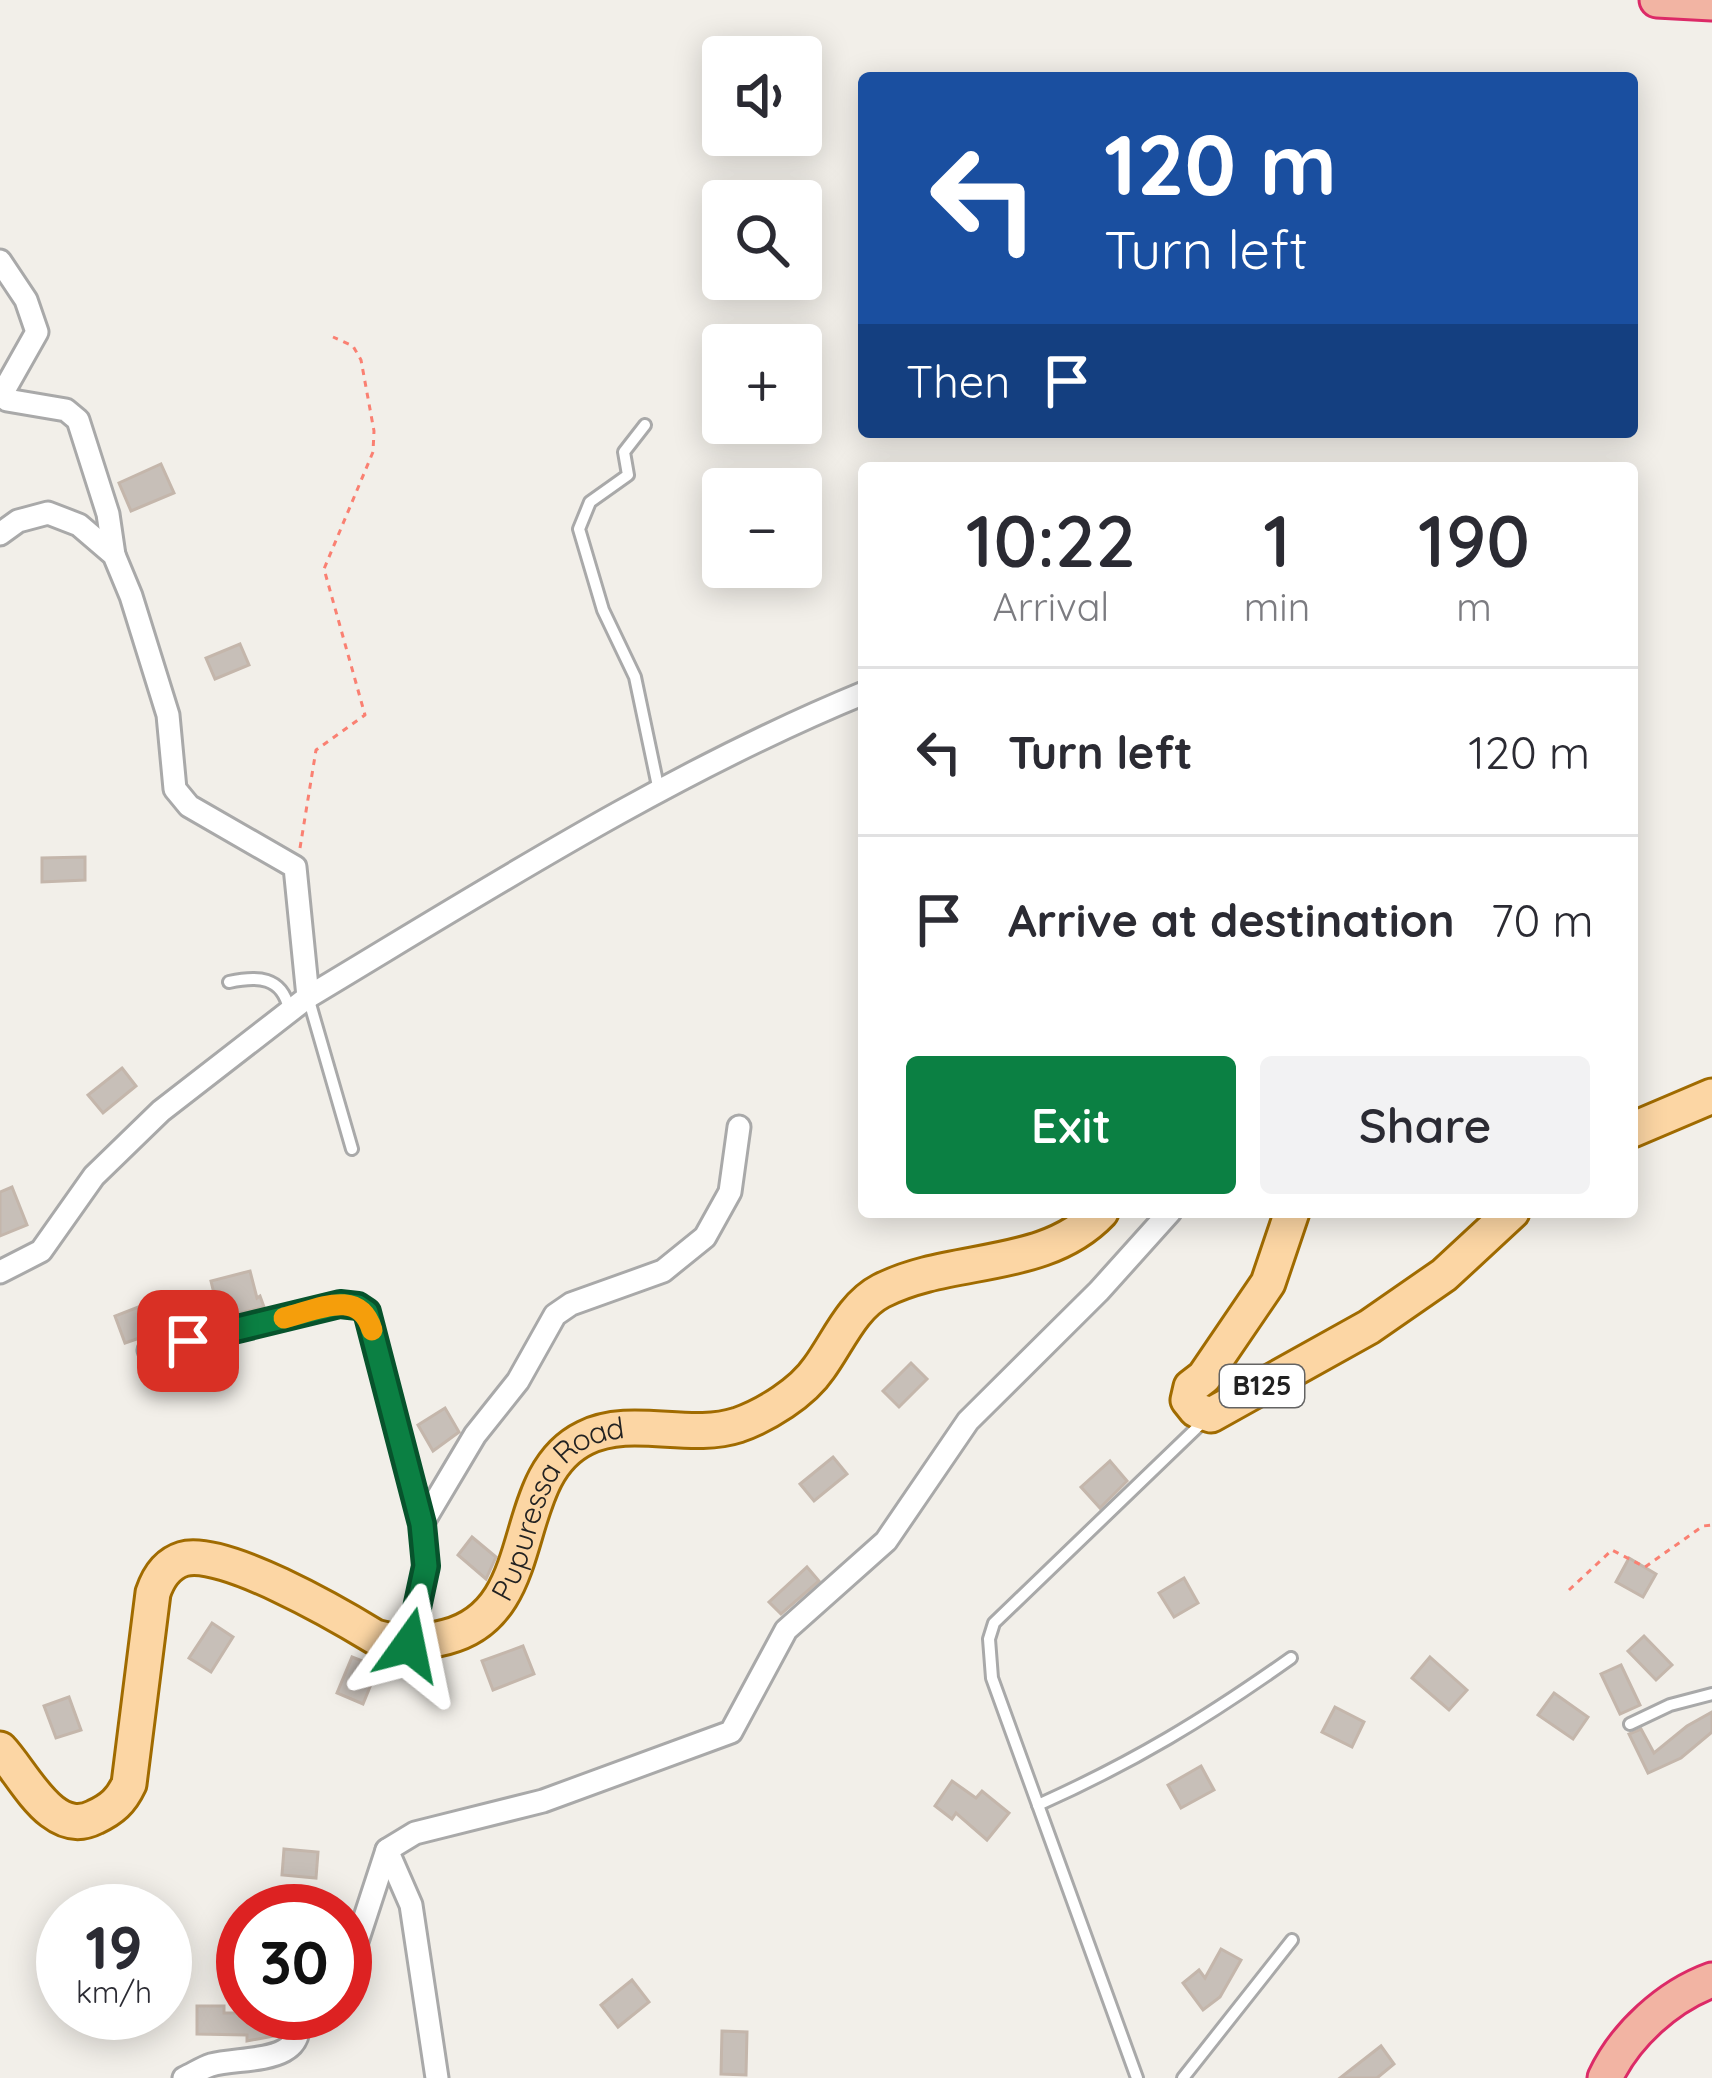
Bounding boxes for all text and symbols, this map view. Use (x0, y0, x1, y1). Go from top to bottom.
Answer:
map controls (702, 36, 822, 588)
button: sound (702, 36, 822, 156)
text: 120 m (1104, 111, 1337, 216)
icon: left (906, 120, 1062, 276)
button: search (702, 180, 822, 300)
text: Turn left (1104, 215, 1308, 283)
button: + (702, 324, 822, 444)
icon: arrive (1034, 348, 1100, 414)
text: Then (906, 353, 1010, 409)
button: − (702, 468, 822, 588)
text: 10:22 (966, 495, 1136, 585)
text: 1 (1263, 495, 1291, 585)
text: 190 (1418, 495, 1530, 585)
text: Arrival (993, 582, 1109, 631)
text: min (1244, 582, 1310, 631)
text: m (1456, 582, 1492, 631)
icon: left (906, 719, 972, 785)
text: Turn left (1008, 724, 1193, 780)
text: 120 m (1468, 724, 1590, 780)
icon: arrive (906, 887, 972, 953)
text: Arrive at destination (1008, 892, 1454, 948)
text: 70 m (1490, 892, 1594, 948)
button: Exit (906, 1056, 1236, 1194)
button: Share (1260, 1056, 1590, 1194)
pin (137, 1290, 239, 1392)
icon: arrive (155, 1308, 221, 1374)
road number: B125 (1220, 1365, 1304, 1407)
street label: Pupuressa Road (482, 1408, 626, 1607)
position arrow (346, 1582, 472, 1708)
speed limit sign: 30 (216, 1884, 372, 2040)
text: 19 (85, 1909, 143, 1984)
text: km/h (76, 1973, 152, 2011)

